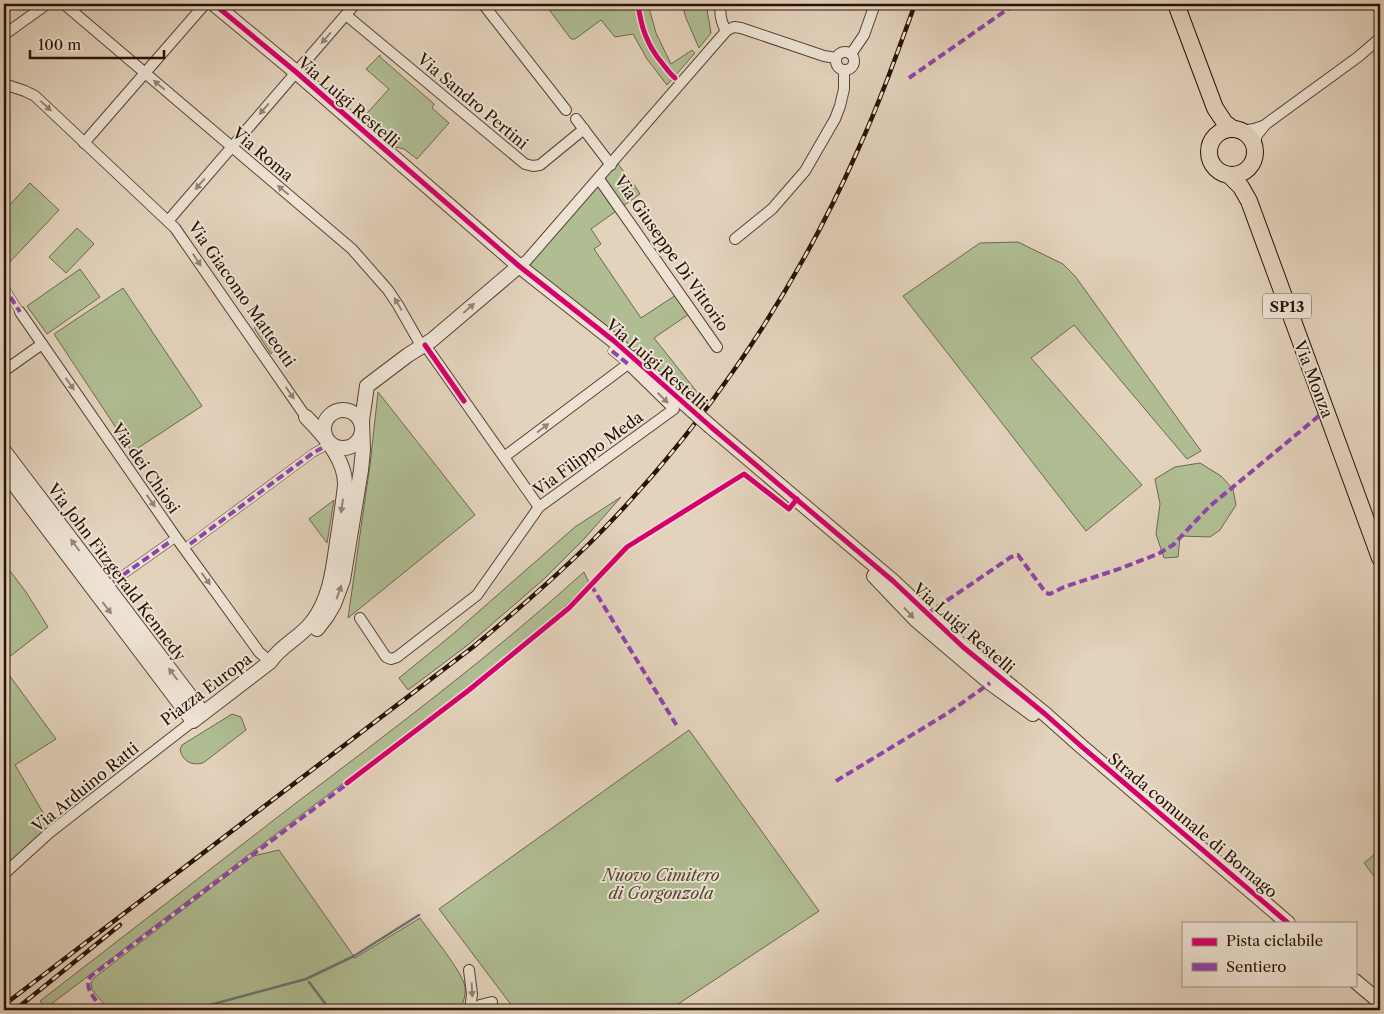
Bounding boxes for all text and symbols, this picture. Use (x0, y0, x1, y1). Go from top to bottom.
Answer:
scale bar (30, 28, 164, 60)
one-way arrow (321, 32, 332, 44)
text: 100 m (38, 35, 81, 54)
street label: Via Sandro Pertini (413, 48, 533, 153)
street label: Via Luigi Restelli (293, 52, 404, 152)
one-way arrow (153, 80, 165, 91)
one-way arrow (40, 100, 52, 112)
one-way arrow (259, 102, 270, 115)
street label: Via Roma (228, 122, 298, 186)
street label: Via Giuseppe Di Vittorio (610, 170, 734, 335)
one-way arrow (194, 177, 206, 189)
one-way arrow (276, 185, 289, 196)
street label: Via Giacomo Matteotti (184, 217, 300, 371)
one-way arrow (192, 253, 202, 266)
road number: SP13 (1263, 294, 1311, 318)
one-way arrow (393, 298, 402, 311)
one-way arrow (462, 303, 475, 314)
street label: Via Luigi Restelli (601, 314, 712, 414)
street label: Via Monza (1290, 337, 1338, 421)
one-way arrow (65, 377, 75, 391)
one-way arrow (285, 386, 294, 400)
one-way arrow (656, 392, 668, 404)
street label: Via Filippo Meda (529, 406, 647, 500)
street label: Via dei Chiosi (107, 418, 185, 517)
one-way arrow (536, 423, 550, 433)
street label: Via John Fitzgerald Kennedy (43, 478, 191, 666)
one-way arrow (146, 495, 156, 508)
one-way arrow (338, 498, 346, 514)
one-way arrow (69, 539, 80, 552)
one-way arrow (201, 572, 211, 586)
street label: Via Luigi Restelli (908, 578, 1019, 678)
one-way arrow (335, 584, 343, 599)
one-way arrow (102, 601, 113, 614)
one-way arrow (903, 606, 915, 618)
street label: Piazza Europa (157, 648, 256, 730)
one-way arrow (168, 667, 178, 681)
street label: Via Arduino Ratti (27, 738, 142, 837)
street label: Strada comunale di Bornago (1104, 748, 1282, 902)
park label: Nuovo Cimitero di Gorgonzola (600, 865, 720, 903)
legend (1182, 922, 1356, 986)
text: Pista ciclabile (1226, 931, 1323, 950)
text: Sentiero (1226, 957, 1286, 976)
one-way arrow (468, 982, 476, 998)

